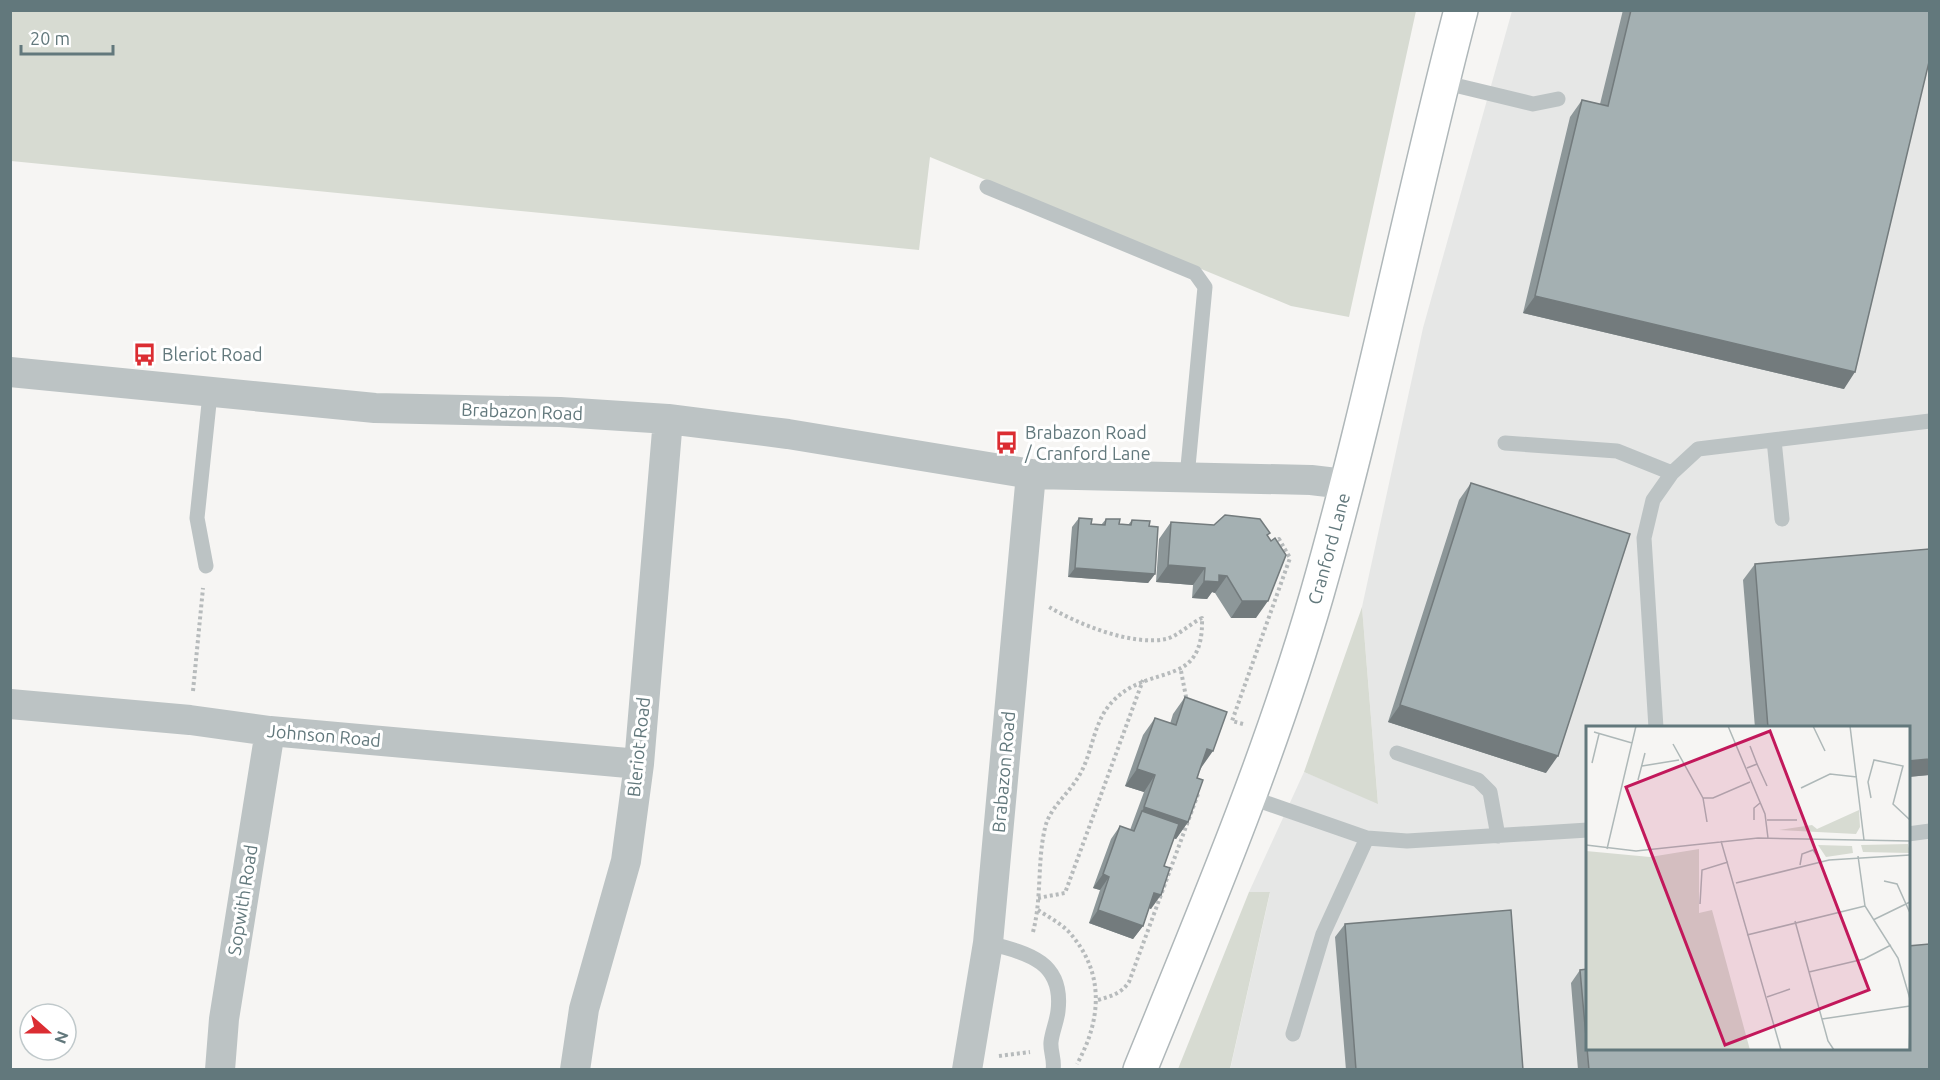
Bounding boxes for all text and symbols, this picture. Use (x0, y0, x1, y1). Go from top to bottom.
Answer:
scale bar (21, 18, 112, 56)
text: 20 m (30, 28, 70, 48)
bus stop icon: Bleriot Road (131, 342, 157, 368)
place label: Bleriot Road (162, 344, 263, 364)
street label: Brabazon Road (461, 399, 583, 423)
place label: Brabazon Road / Cranford Lane (1024, 422, 1151, 463)
bus stop icon: Brabazon Road / Cranford Lane (994, 430, 1020, 456)
street label: Cranford Lane (1303, 491, 1353, 607)
street label: Bleriot Road (623, 696, 653, 798)
street label: Brabazon Road (988, 710, 1018, 833)
street label: Johnson Road (266, 720, 382, 750)
inset map (1586, 726, 1910, 1050)
street label: Sopwith Road (223, 843, 261, 957)
north arrow (18, 1002, 78, 1062)
text: N (51, 1029, 73, 1046)

